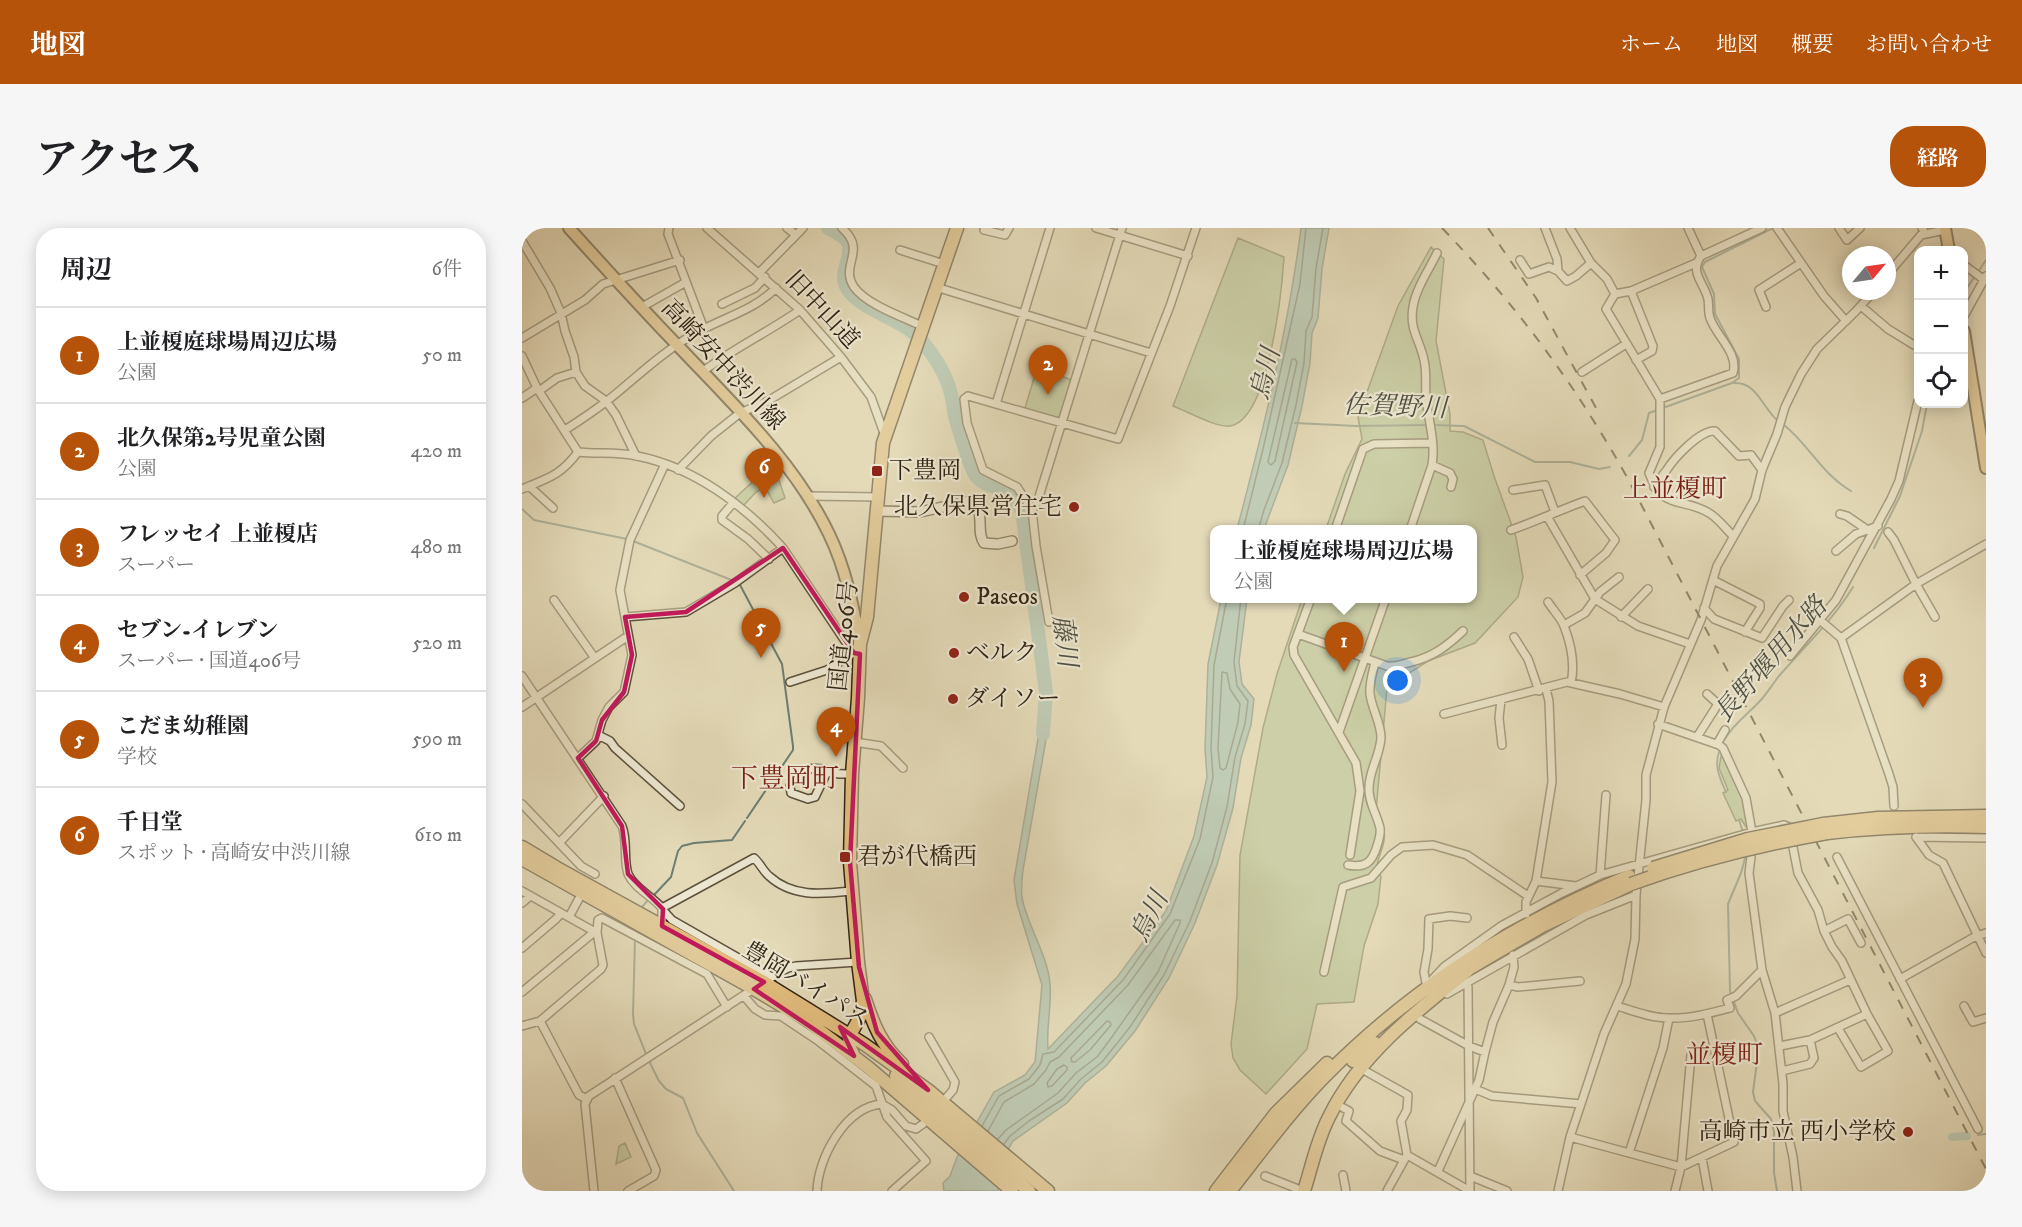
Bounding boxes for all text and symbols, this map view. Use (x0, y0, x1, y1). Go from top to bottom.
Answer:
text: 地図 (30, 28, 86, 63)
text: ホーム (1620, 32, 1683, 58)
text: 地図 (1716, 32, 1758, 58)
text: 概要 (1791, 32, 1833, 58)
text: お問い合わせ (1866, 32, 1992, 58)
button: 経路 (1890, 126, 1986, 187)
text: アクセス (36, 135, 203, 187)
north arrow (1842, 246, 1896, 300)
map controls (1914, 246, 1968, 408)
button: + (1914, 246, 1968, 300)
text: 周辺 (60, 254, 112, 287)
text: 6件 (432, 257, 462, 282)
street label: 旧中山道 (778, 265, 866, 355)
street label: 高崎安中渋川線 (655, 293, 791, 437)
button: − (1914, 300, 1968, 354)
text: 上並榎庭球場周辺広場 (117, 329, 337, 356)
water label: 烏川 (1244, 342, 1289, 403)
text: 1 (76, 343, 83, 368)
text: 50 m (422, 343, 462, 368)
pin: 2 (1028, 346, 1068, 395)
button: locate (1914, 354, 1968, 408)
text: 公園 (117, 361, 157, 386)
water label: 佐賀野川 (1342, 389, 1451, 425)
text: 北久保第2号児童公園 (117, 425, 326, 452)
text: 2 (75, 439, 84, 464)
text: 420 m (411, 439, 462, 464)
pin: 6 (744, 448, 784, 498)
place label: 下豊岡 (889, 456, 961, 486)
text: 公園 (117, 457, 157, 482)
marker: 下豊岡 (870, 464, 884, 478)
district label: 上並榎町 (1623, 473, 1727, 506)
place label: 北久保県営住宅 (894, 492, 1062, 522)
marker: 北久保県営住宅 (1067, 500, 1081, 514)
text: フレッセイ 上並榎店 (117, 521, 318, 548)
popup (1210, 525, 1477, 603)
text: 3 (76, 535, 83, 560)
text: 480 m (410, 535, 462, 560)
text: 上並榎庭球場周辺広場 (1233, 538, 1454, 565)
text: スーパー (117, 553, 195, 578)
text: 公園 (1233, 570, 1273, 595)
street label: 国道406号 (823, 579, 865, 693)
place label: Paseos (976, 582, 1038, 612)
water label: 長野堰用水路 (1707, 589, 1836, 730)
marker: Paseos (957, 590, 971, 604)
pin: 5 (742, 608, 780, 658)
water label: 藤川 (1044, 613, 1084, 672)
text: セブン-イレブン (117, 617, 278, 644)
pin: 1 (1324, 622, 1364, 672)
text: 4 (74, 631, 85, 656)
text: 520 m (412, 631, 462, 656)
place label: ベルク (966, 638, 1038, 668)
marker: ベルク (947, 646, 961, 660)
text: スーパー · 国道406号 (117, 649, 301, 674)
pin: 3 (1904, 658, 1942, 708)
your location (1383, 666, 1412, 695)
place label: ダイソー (965, 684, 1061, 714)
marker: ダイソー (946, 692, 960, 706)
pin: 4 (816, 708, 856, 757)
text: こだま幼稚園 (117, 713, 249, 740)
text: 5 (75, 727, 84, 752)
text: 590 m (412, 727, 462, 752)
text: 学校 (117, 745, 157, 770)
district label: 下豊岡町 (731, 762, 839, 796)
text: 千日堂 (117, 809, 183, 836)
text: 6 (74, 823, 85, 848)
text: 610 m (414, 823, 462, 848)
text: スポット · 高崎安中渋川線 (117, 841, 350, 866)
place label: 君が代橋西 (857, 842, 977, 872)
marker: 君が代橋西 (838, 850, 852, 864)
water label: 烏川 (1124, 884, 1178, 948)
street label: 豊岡バイパス (737, 935, 875, 1035)
district label: 並榎町 (1685, 1039, 1763, 1072)
place label: 高崎市立 西小学校 (1699, 1117, 1896, 1147)
marker: 高崎市立 西小学校 (1901, 1125, 1915, 1139)

